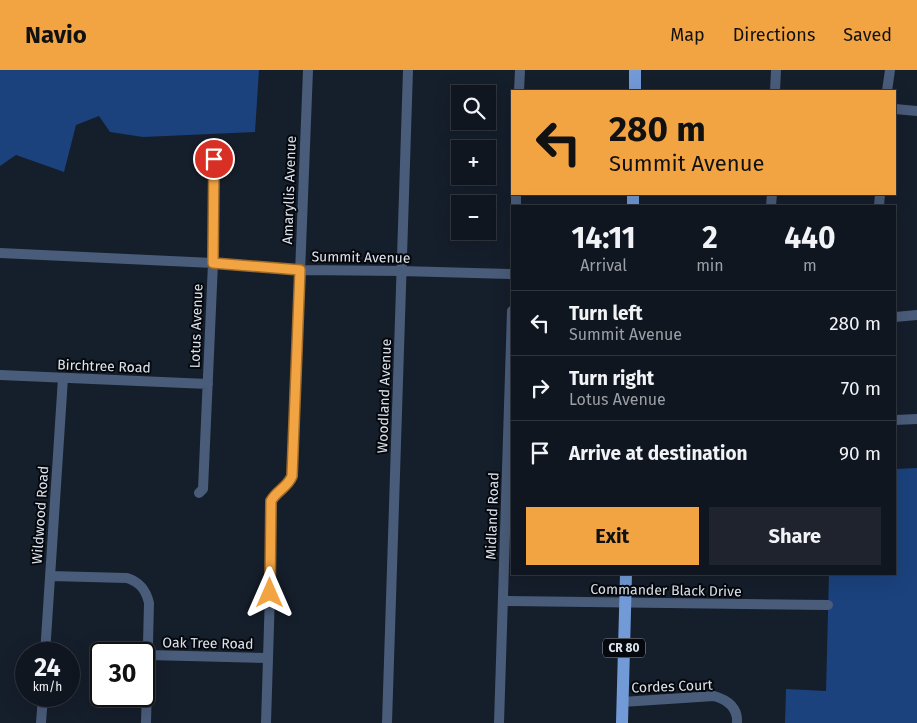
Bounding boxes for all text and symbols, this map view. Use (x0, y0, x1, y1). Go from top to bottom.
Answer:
text: Navio (25, 21, 87, 49)
text: Map (670, 24, 705, 46)
text: Directions (733, 24, 815, 46)
text: Saved (843, 24, 892, 46)
map controls (451, 85, 496, 240)
button: search (451, 85, 496, 130)
text: 280 m (609, 108, 706, 150)
icon: left (526, 110, 591, 175)
street label: Amaryllis Avenue (279, 135, 300, 245)
pin (193, 138, 235, 180)
button: + (451, 140, 496, 185)
icon: arrive (200, 145, 228, 173)
text: Summit Avenue (609, 150, 765, 177)
button: − (451, 195, 496, 240)
text: 14:11 (571, 220, 636, 256)
text: 2 (702, 220, 718, 256)
text: 440 (784, 220, 836, 256)
street label: Summit Avenue (311, 248, 411, 267)
text: Arrival (580, 256, 627, 275)
text: min (696, 256, 724, 275)
text: m (803, 256, 817, 275)
street label: Lotus Avenue (187, 283, 206, 369)
text: Turn left (569, 302, 643, 325)
icon: left (526, 309, 554, 337)
text: 280 m (829, 312, 881, 335)
text: Summit Avenue (569, 325, 682, 344)
street label: Woodland Avenue (374, 338, 395, 454)
street label: Birchtree Road (57, 356, 151, 377)
text: Turn right (569, 367, 654, 390)
icon: right (526, 374, 554, 402)
text: 70 m (841, 377, 881, 400)
text: Lotus Avenue (569, 390, 666, 409)
icon: arrive (526, 439, 554, 467)
text: Arrive at destination (569, 442, 748, 465)
text: 90 m (839, 442, 881, 465)
street label: Wildwood Road (29, 465, 52, 565)
street label: Midland Road (482, 472, 503, 560)
button: Exit (526, 507, 699, 565)
button: Share (709, 507, 881, 565)
position arrow (243, 566, 295, 618)
street label: Commander Black Drive (590, 581, 742, 600)
street label: Oak Tree Road (162, 634, 254, 653)
road number: CR 80 (603, 638, 645, 658)
speed limit sign: 30 (90, 642, 155, 707)
text: 24 (34, 653, 61, 683)
street label: Cordes Court (631, 677, 714, 696)
text: km/h (33, 680, 62, 694)

